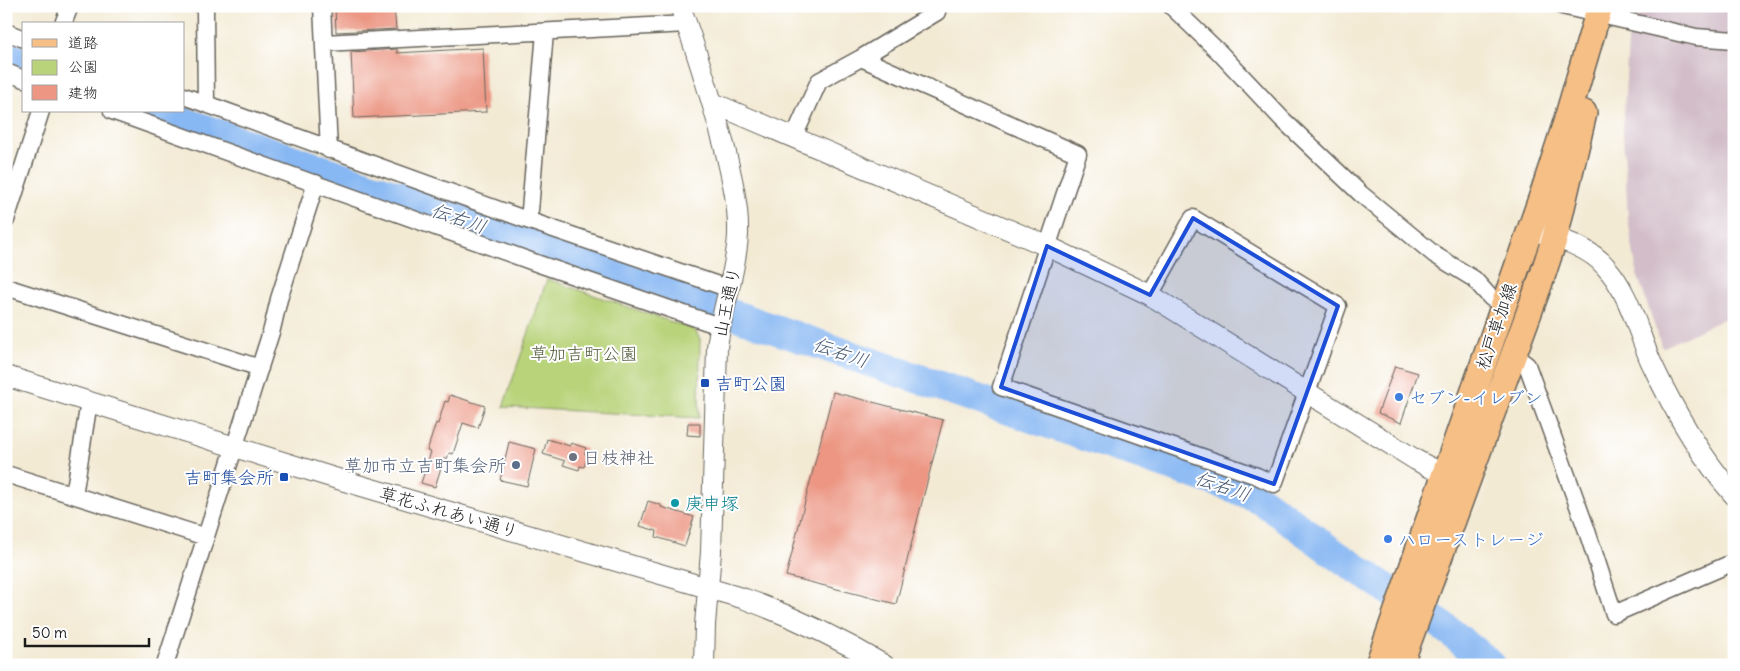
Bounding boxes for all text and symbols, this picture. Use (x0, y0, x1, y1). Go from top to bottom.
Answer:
legend (22, 22, 185, 112)
text: 道路 (68, 33, 98, 52)
text: 公園 (68, 57, 98, 76)
text: 建物 (68, 83, 98, 102)
water label: 伝右川 (428, 197, 490, 239)
street label: 山王通り (708, 264, 746, 340)
street label: 松戸草加線 (1470, 280, 1522, 372)
water label: 伝右川 (810, 331, 872, 373)
park label: 草加吉町公園 (530, 342, 638, 365)
place label: 吉町公園 (715, 372, 787, 395)
marker: 吉町公園 (699, 377, 711, 389)
place label: セブン-イレブン (1409, 386, 1543, 409)
marker: セブン-イレブン (1393, 391, 1405, 403)
place label: 日枝神社 (583, 446, 655, 469)
marker: 日枝神社 (567, 451, 579, 463)
place label: 草加市立吉町集会所 (344, 454, 506, 477)
marker: 草加市立吉町集会所 (510, 459, 522, 471)
water label: 伝右川 (1192, 465, 1254, 507)
place label: 吉町集会所 (184, 466, 274, 489)
marker: 吉町集会所 (278, 471, 290, 483)
street label: 草花ふれあい通り (377, 481, 521, 543)
place label: 庚申塚 (685, 492, 739, 515)
marker: 庚申塚 (669, 497, 681, 509)
place label: ハローストレージ (1398, 528, 1543, 551)
marker: ハローストレージ (1382, 533, 1394, 545)
scale bar (25, 616, 149, 648)
text: 50 m (32, 623, 67, 642)

